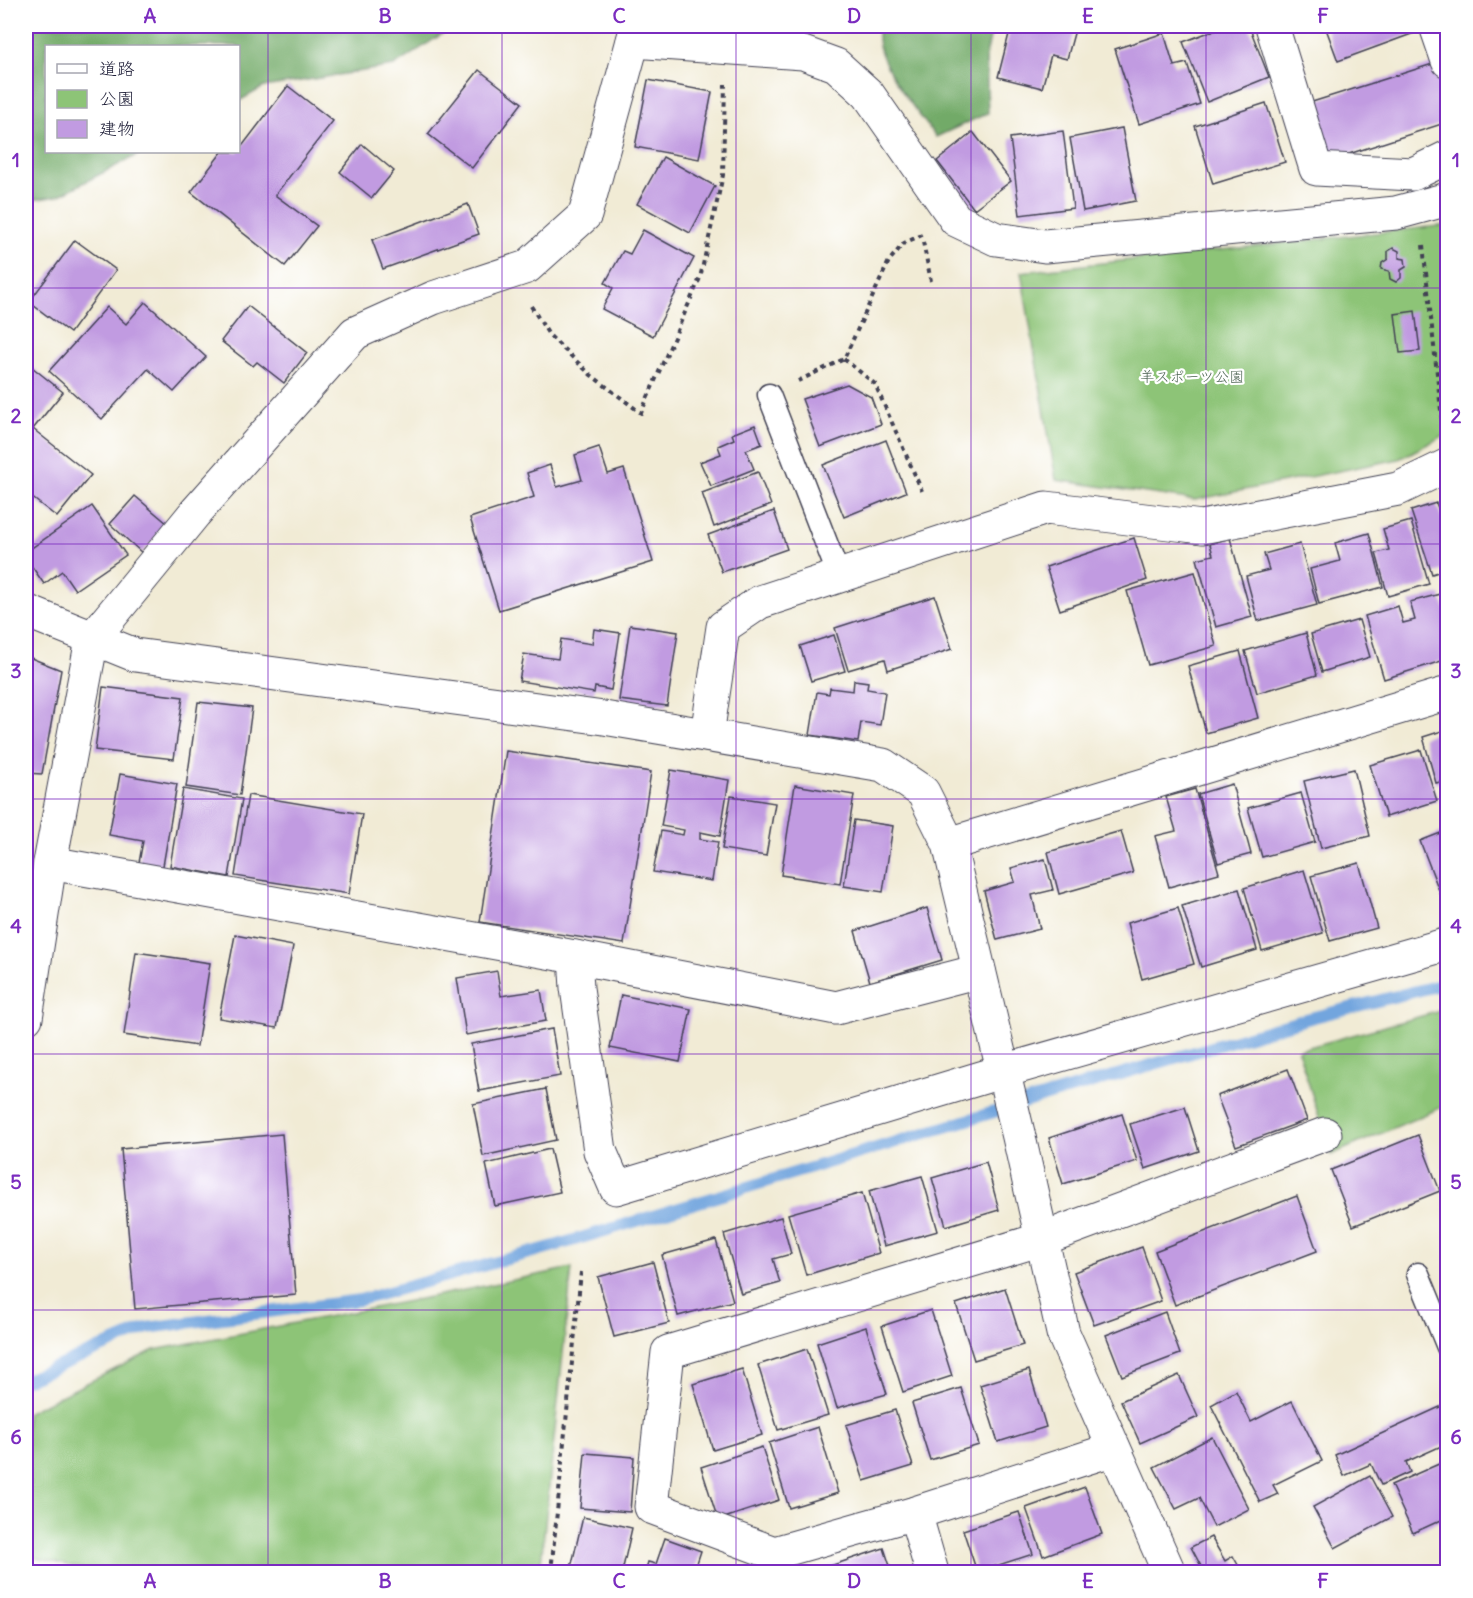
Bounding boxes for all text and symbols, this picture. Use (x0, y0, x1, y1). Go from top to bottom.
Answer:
text: A (144, 3, 157, 28)
text: B (378, 3, 392, 28)
text: C (612, 3, 626, 28)
text: D (847, 3, 861, 28)
text: E (1082, 3, 1094, 28)
text: F (1317, 3, 1329, 28)
legend (45, 45, 240, 153)
text: 道路 (99, 57, 135, 80)
text: 公園 (99, 87, 135, 110)
text: 建物 (99, 117, 135, 140)
text: 1 (12, 147, 20, 172)
text: 1 (1452, 147, 1460, 172)
park label: 羊スポーツ公園 (1140, 367, 1244, 386)
text: 2 (11, 403, 22, 428)
text: 2 (1451, 403, 1462, 428)
text: 3 (10, 658, 22, 683)
text: 3 (1450, 658, 1462, 683)
text: 4 (10, 913, 22, 938)
text: 4 (1450, 913, 1462, 938)
text: 5 (10, 1169, 22, 1194)
text: 5 (1450, 1169, 1462, 1194)
text: 6 (10, 1424, 22, 1449)
text: 6 (1450, 1424, 1462, 1449)
text: A (144, 1568, 157, 1593)
text: B (378, 1568, 392, 1593)
text: C (612, 1568, 626, 1593)
text: D (847, 1568, 861, 1593)
text: E (1082, 1568, 1094, 1593)
text: F (1317, 1568, 1329, 1593)

